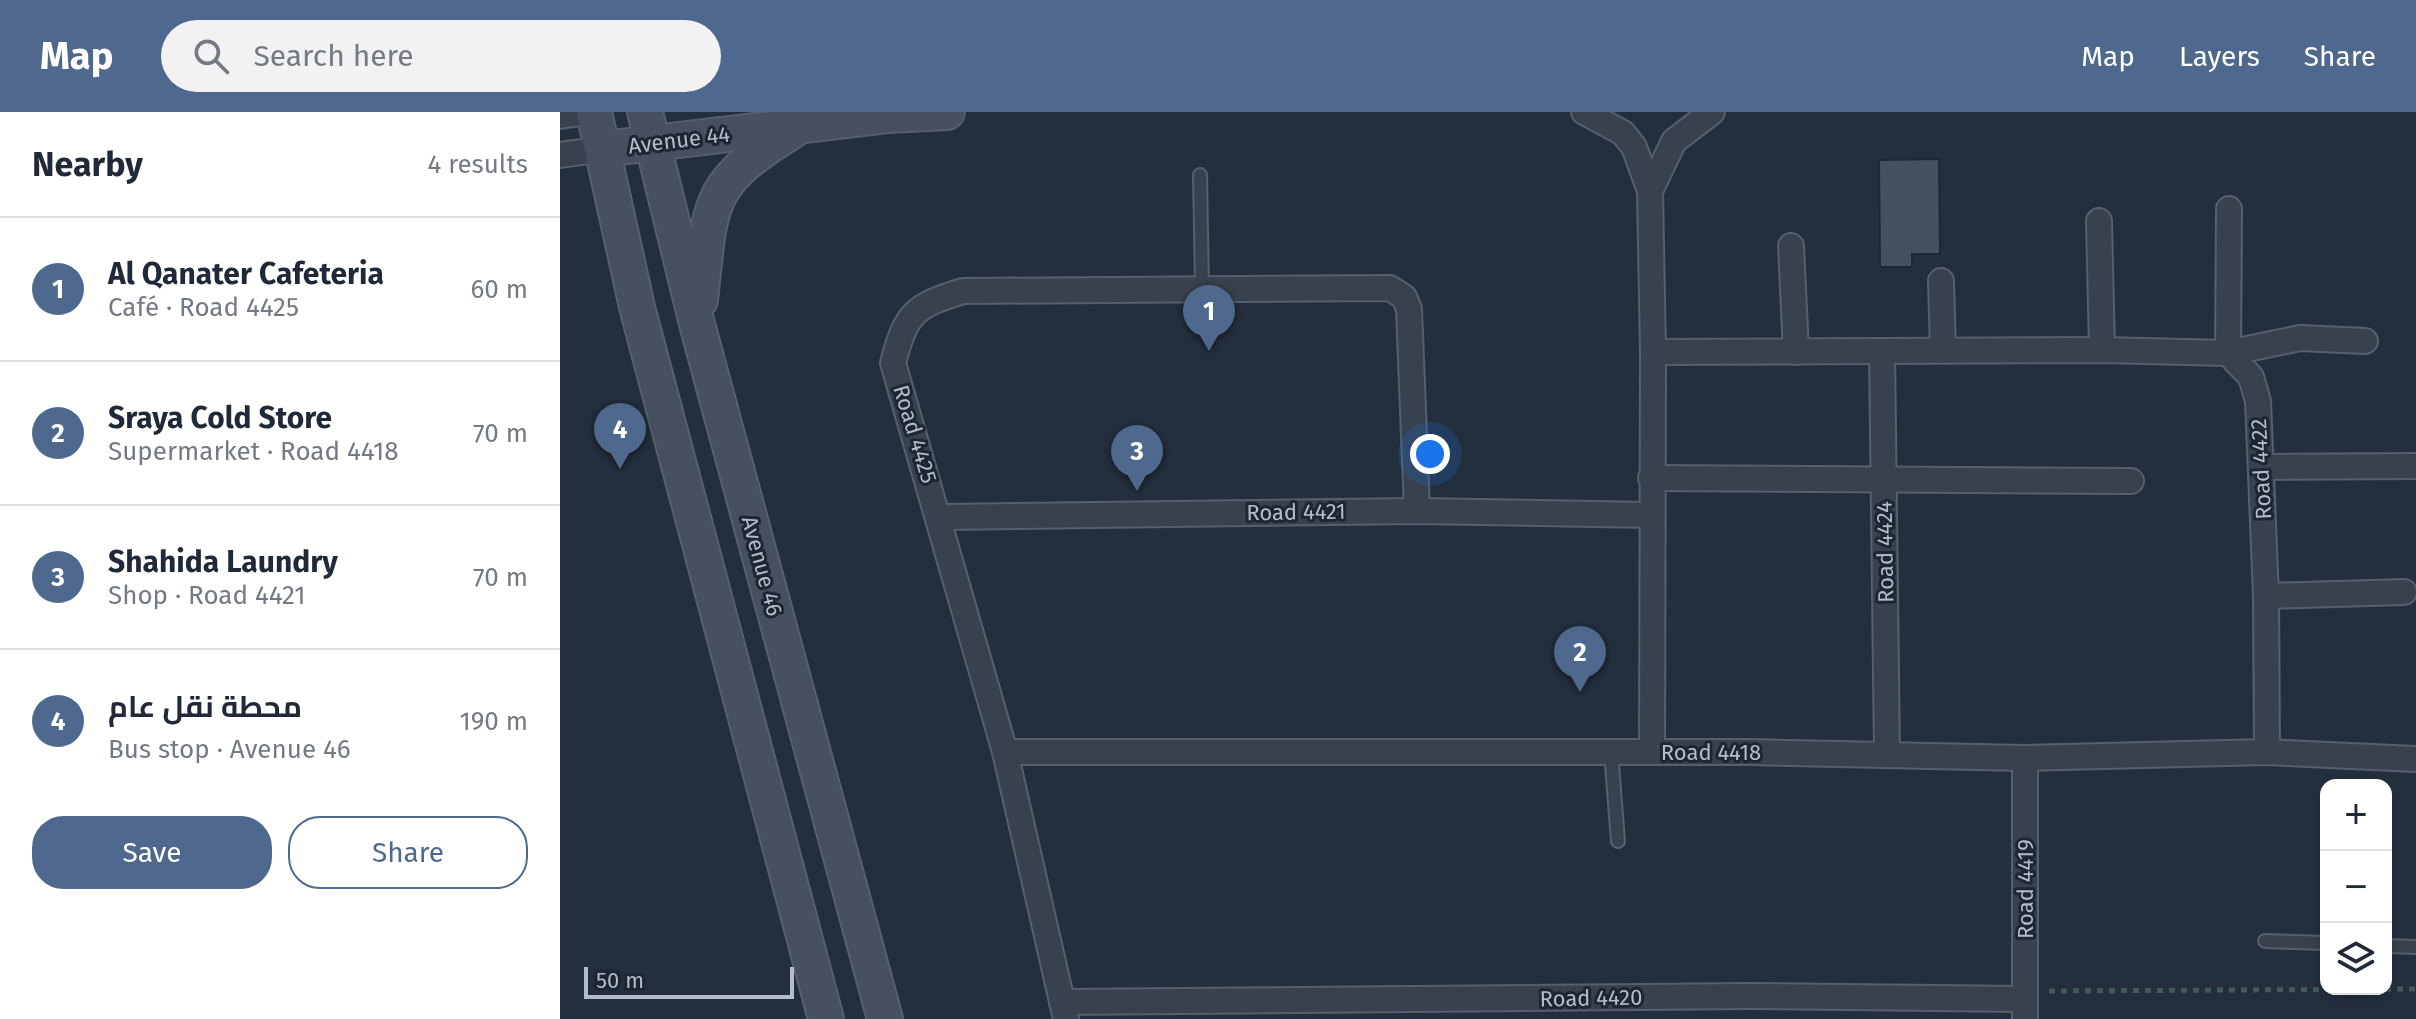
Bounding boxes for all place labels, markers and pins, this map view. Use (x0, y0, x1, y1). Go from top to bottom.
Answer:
pin: 1 (1183, 285, 1235, 351)
pin: 4 (594, 403, 646, 469)
pin: 3 (1111, 425, 1163, 491)
pin: 2 (1554, 626, 1606, 692)

